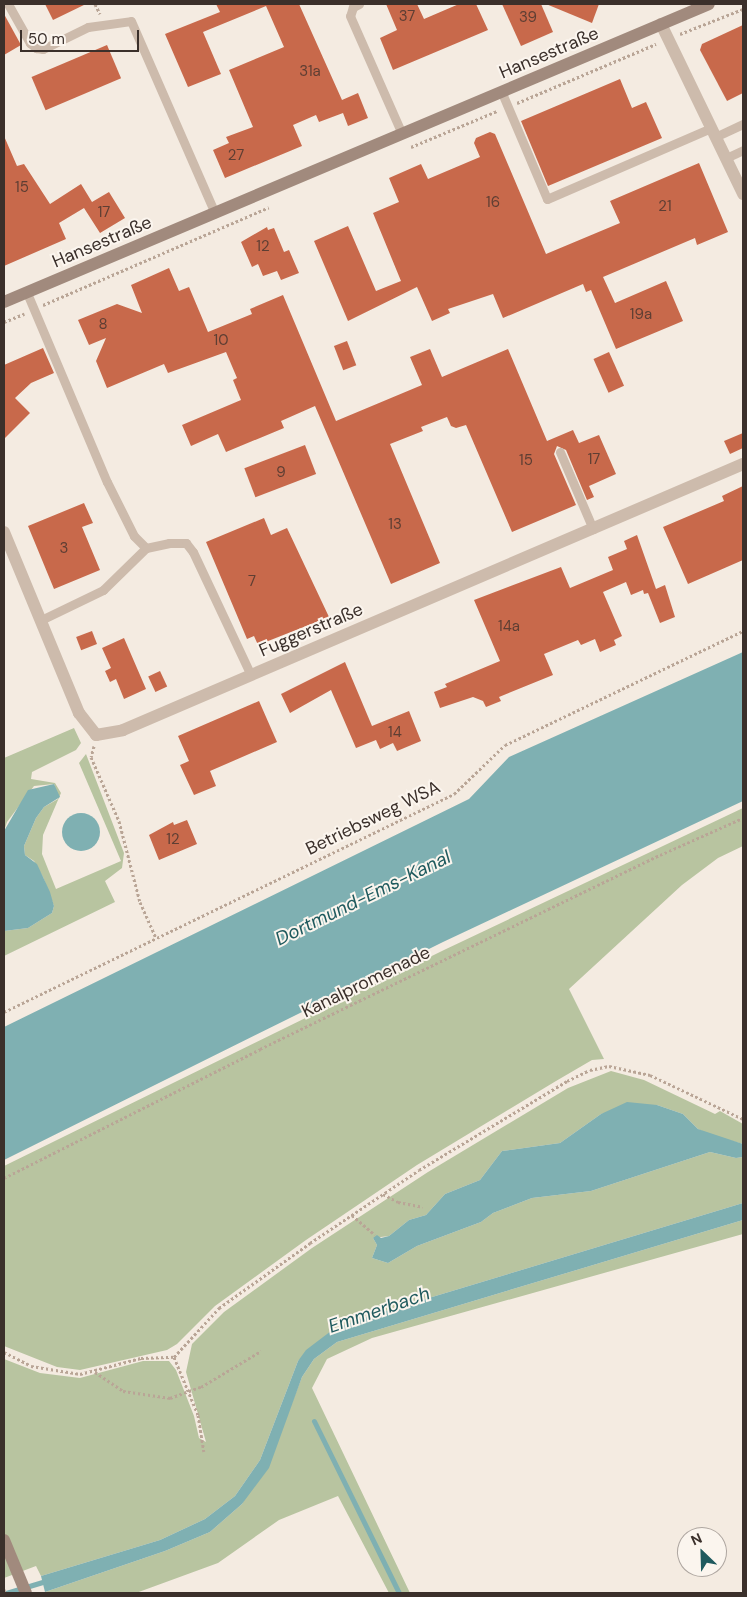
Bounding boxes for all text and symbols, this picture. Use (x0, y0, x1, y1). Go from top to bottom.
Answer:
house number: 37 (399, 8, 415, 26)
house number: 39 (519, 9, 537, 27)
scale bar (22, 20, 141, 52)
street label: Hansestraße (496, 22, 602, 84)
text: 50 m (28, 29, 65, 49)
house number: 31a (299, 63, 321, 81)
house number: 27 (228, 147, 244, 165)
house number: 15 (15, 179, 29, 197)
house number: 16 (486, 194, 500, 212)
house number: 21 (658, 198, 672, 216)
house number: 17 (98, 204, 110, 222)
street label: Hansestraße (49, 211, 155, 273)
house number: 12 (256, 238, 270, 256)
house number: 19a (630, 306, 652, 324)
house number: 8 (98, 316, 108, 334)
house number: 10 (214, 332, 228, 350)
house number: 17 (588, 451, 600, 469)
house number: 15 (519, 452, 533, 470)
house number: 9 (276, 464, 286, 482)
house number: 13 (388, 516, 402, 534)
house number: 3 (60, 540, 68, 558)
house number: 7 (248, 573, 256, 591)
street label: Fuggerstraße (256, 598, 366, 662)
house number: 14a (498, 618, 520, 636)
house number: 14 (388, 724, 402, 742)
street label: Betriebsweg WSA (302, 776, 444, 860)
house number: 12 (166, 831, 180, 849)
water label: Dortmund-Ems-Kanal (271, 846, 455, 950)
street label: Kanalpromenade (298, 942, 434, 1022)
water label: Emmerbach (325, 1282, 433, 1338)
north arrow (677, 1527, 727, 1577)
text: N (688, 1529, 705, 1550)

